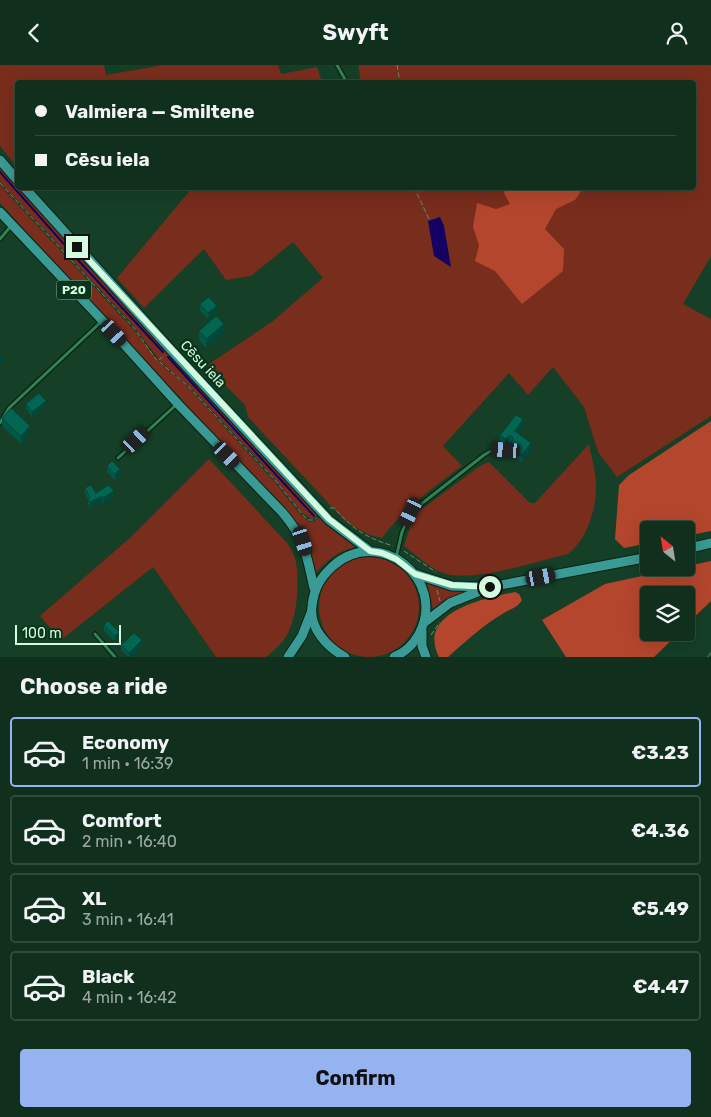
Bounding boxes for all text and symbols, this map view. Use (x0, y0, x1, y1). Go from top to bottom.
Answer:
icon: back (20, 19, 48, 47)
text: Swyft (322, 19, 389, 46)
icon: person (663, 19, 691, 47)
text: Valmiera — Smiltene (65, 100, 255, 123)
text: Cēsu iela (65, 148, 150, 171)
route end (66, 236, 88, 258)
road number: P20 (56, 281, 92, 299)
car (98, 317, 129, 349)
street label: Cēsu iela (177, 337, 229, 391)
car (119, 424, 152, 456)
car (211, 439, 242, 471)
car (490, 441, 521, 459)
car (397, 495, 424, 529)
north arrow (640, 521, 695, 576)
map controls (640, 521, 695, 641)
car (291, 524, 314, 558)
car (524, 567, 557, 587)
route start (479, 576, 501, 598)
button: layers (640, 586, 695, 641)
scale bar (15, 622, 121, 645)
text: 100 m (22, 625, 62, 642)
text: Choose a ride (20, 673, 167, 700)
icon: car (22, 730, 67, 775)
text: Economy (82, 731, 169, 754)
text: €3.23 (631, 741, 689, 764)
text: 1 min · 16:39 (82, 754, 173, 773)
icon: car (22, 808, 67, 853)
text: Comfort (82, 809, 162, 832)
text: €4.36 (631, 819, 689, 842)
text: 2 min · 16:40 (82, 832, 177, 851)
icon: car (22, 886, 67, 931)
text: XL (82, 887, 106, 910)
text: €5.49 (632, 897, 689, 920)
text: 3 min · 16:41 (82, 910, 174, 929)
icon: car (22, 964, 67, 1009)
text: Black (82, 965, 134, 988)
text: €4.47 (633, 975, 689, 998)
text: 4 min · 16:42 (82, 988, 177, 1007)
button: Confirm (20, 1049, 691, 1107)

